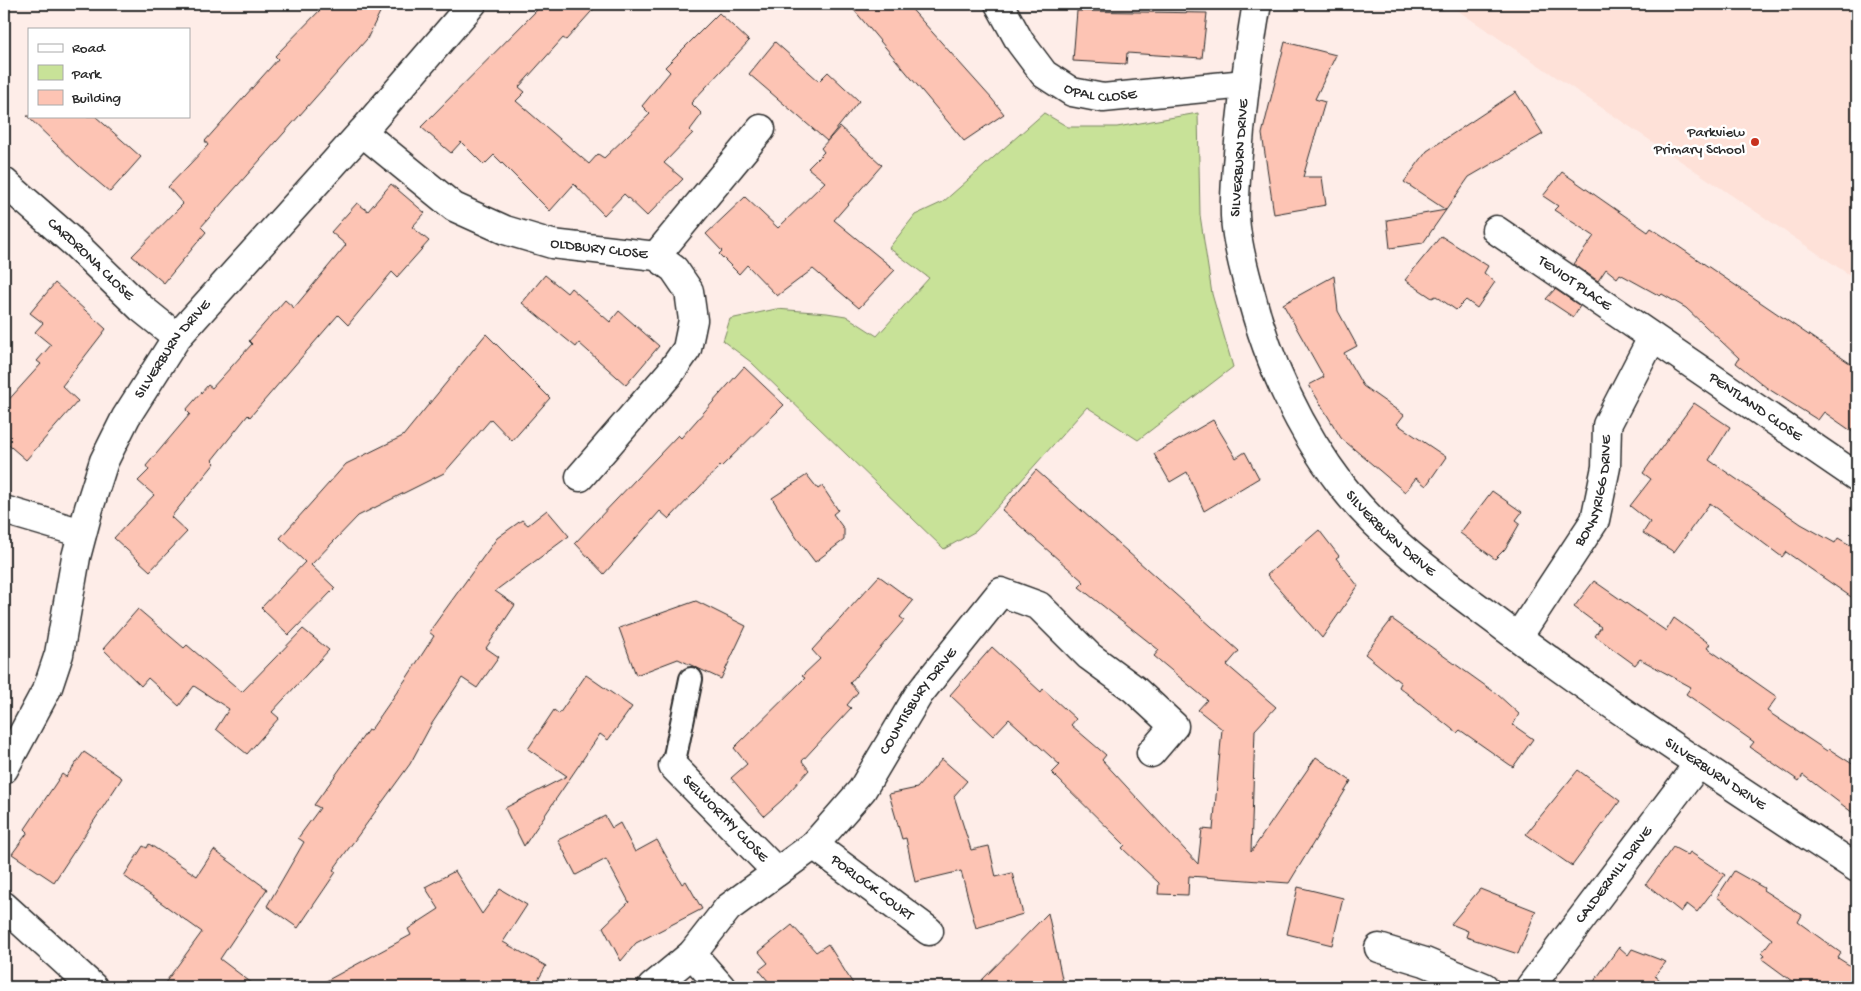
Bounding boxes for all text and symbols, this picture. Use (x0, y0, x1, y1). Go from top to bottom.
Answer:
legend (28, 28, 190, 118)
text: Road (72, 40, 106, 58)
text: Park (71, 66, 102, 84)
street label: OPAL CLOSE (1060, 80, 1138, 108)
text: Building (71, 90, 121, 108)
street label: SILVERBURN DRIVE (1227, 98, 1253, 218)
place label: Parkview Primary School (1653, 124, 1745, 159)
marker: Parkview Primary School (1749, 136, 1761, 148)
street label: CARDRONA CLOSE (43, 214, 138, 305)
street label: OLDBURY CLOSE (549, 235, 649, 264)
street label: TEVIOT PLACE (1533, 251, 1615, 316)
street label: SILVERBURN DRIVE (131, 296, 215, 402)
street label: PENTLAND CLOSE (1704, 368, 1806, 446)
street label: BONNYRIGG DRIVE (1570, 434, 1616, 551)
street label: SILVERBURN DRIVE (1341, 487, 1440, 581)
street label: COUNTISBURY DRIVE (876, 644, 962, 758)
street label: SILVERBURN DRIVE (1661, 734, 1770, 815)
street label: SELWORTHY CLOSE (678, 771, 772, 867)
street label: CALDERMILL DRIVE (1572, 823, 1657, 927)
street label: PORLOCK COURT (826, 851, 918, 926)

